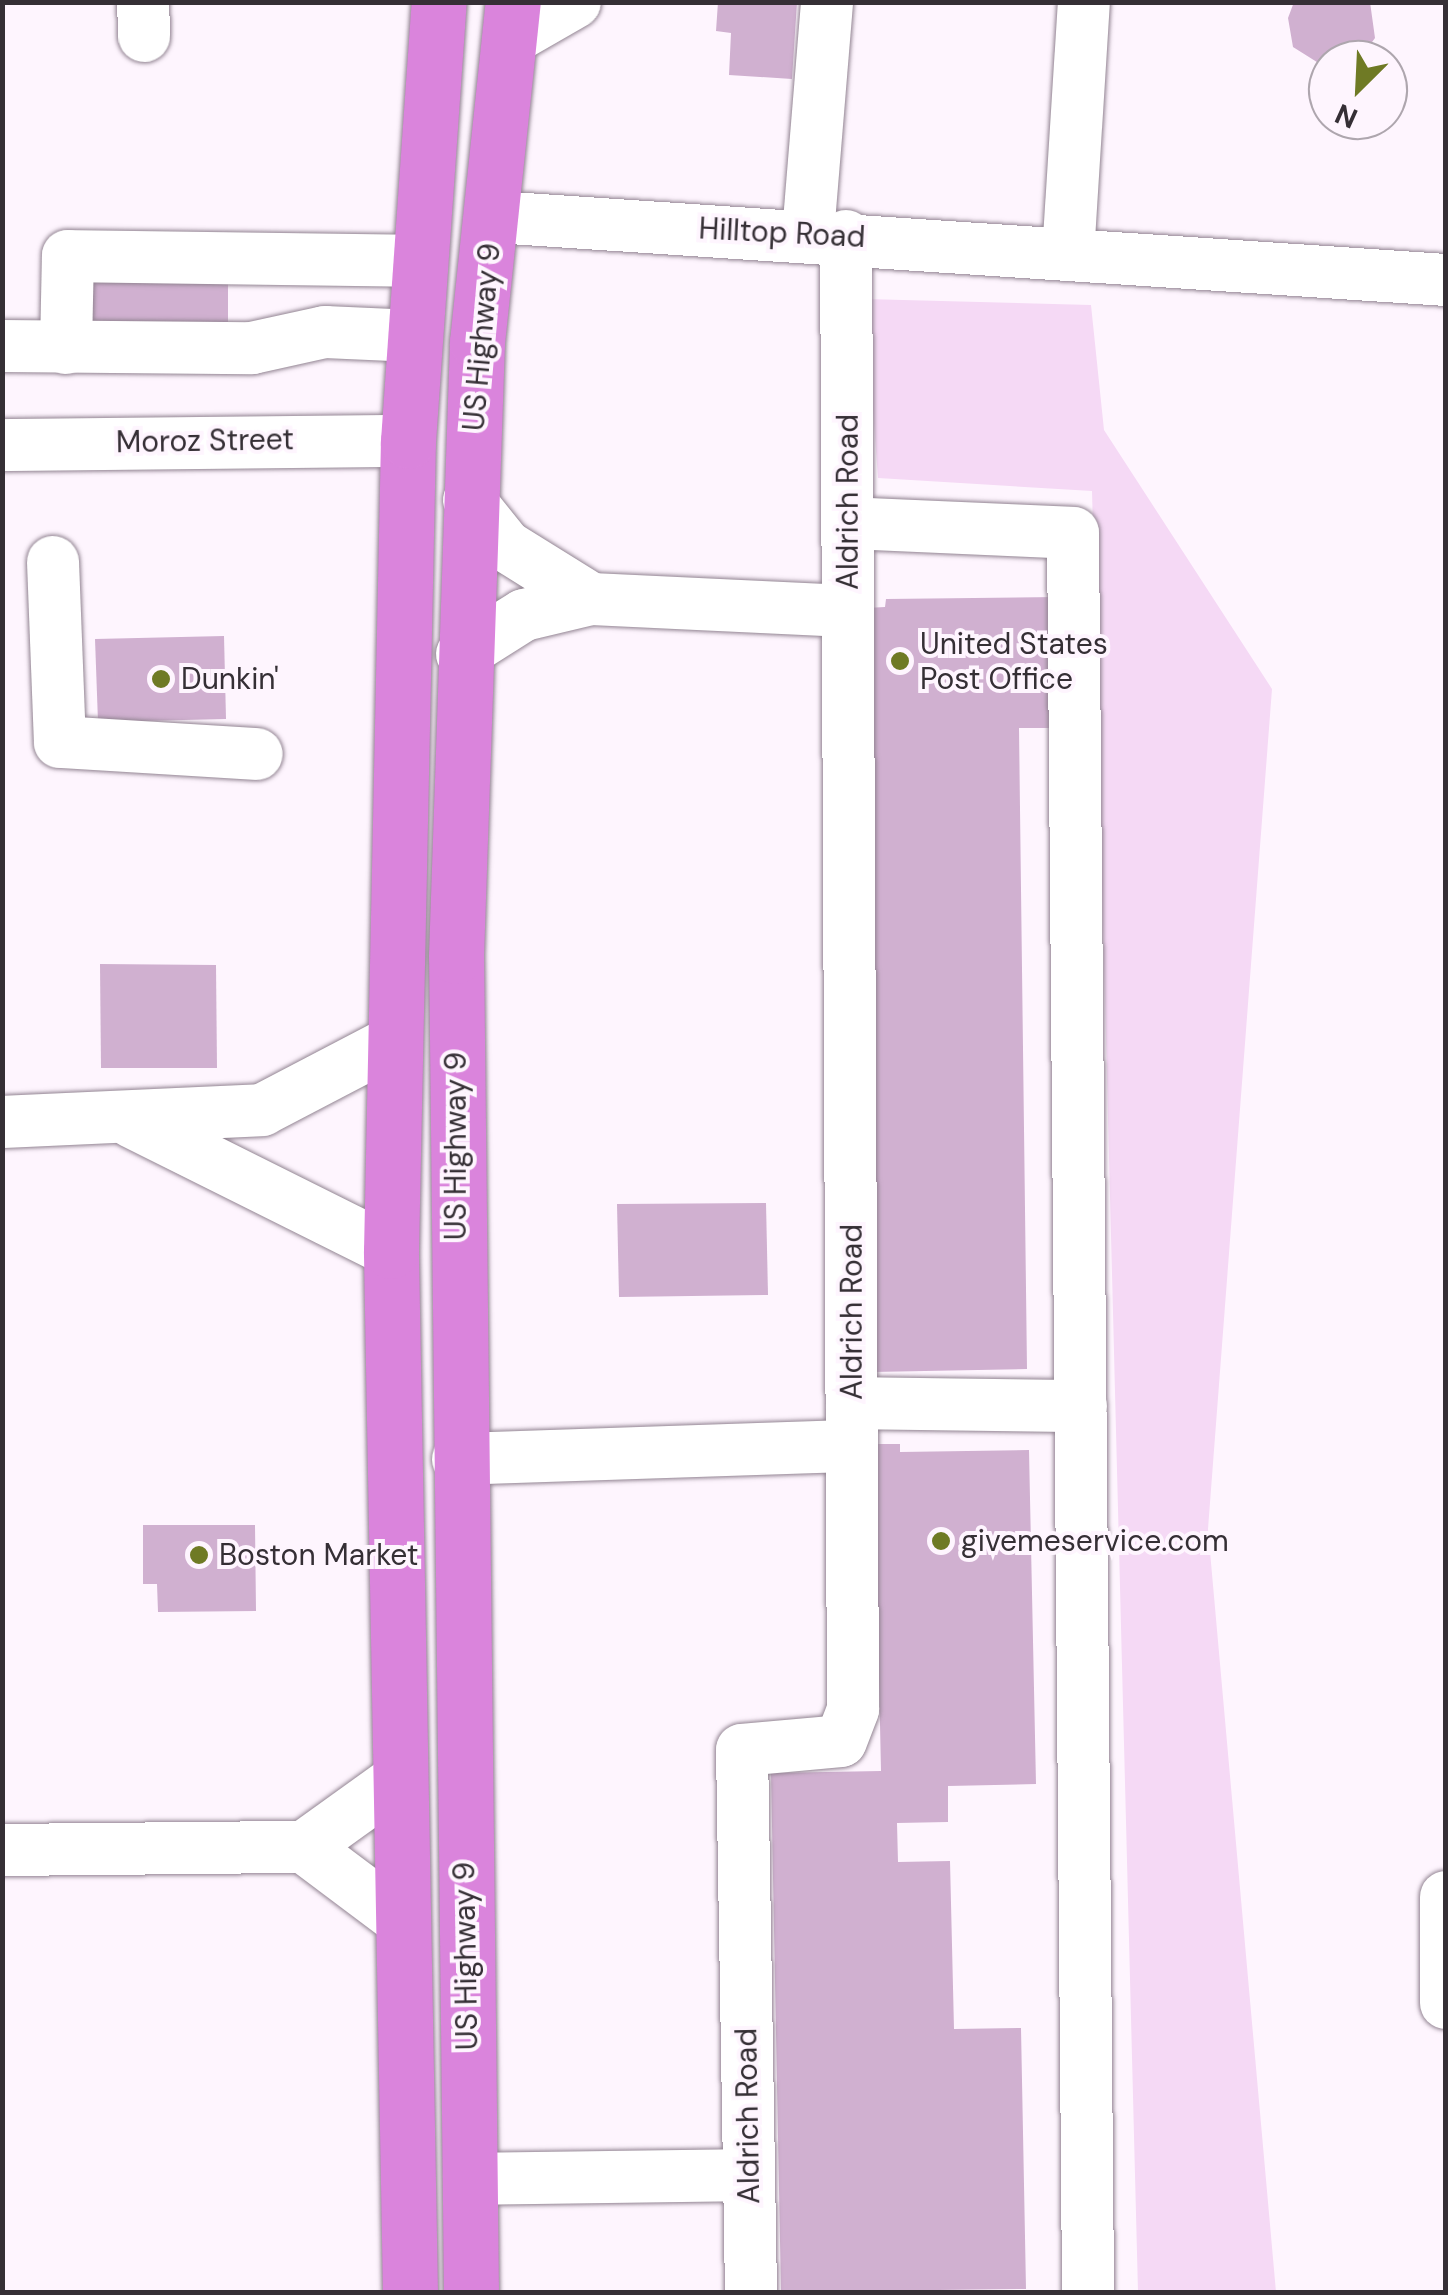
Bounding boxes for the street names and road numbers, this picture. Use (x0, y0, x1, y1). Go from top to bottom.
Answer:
street label: Hilltop Road (698, 211, 866, 255)
street label: US Highway 9 (456, 242, 508, 432)
street label: Aldrich Road (830, 414, 866, 590)
street label: Moroz Street (116, 421, 294, 461)
street label: US Highway 9 (438, 1052, 474, 1240)
street label: Aldrich Road (834, 1224, 870, 1400)
street label: US Highway 9 (446, 1862, 486, 2050)
street label: Aldrich Road (728, 2028, 768, 2204)

